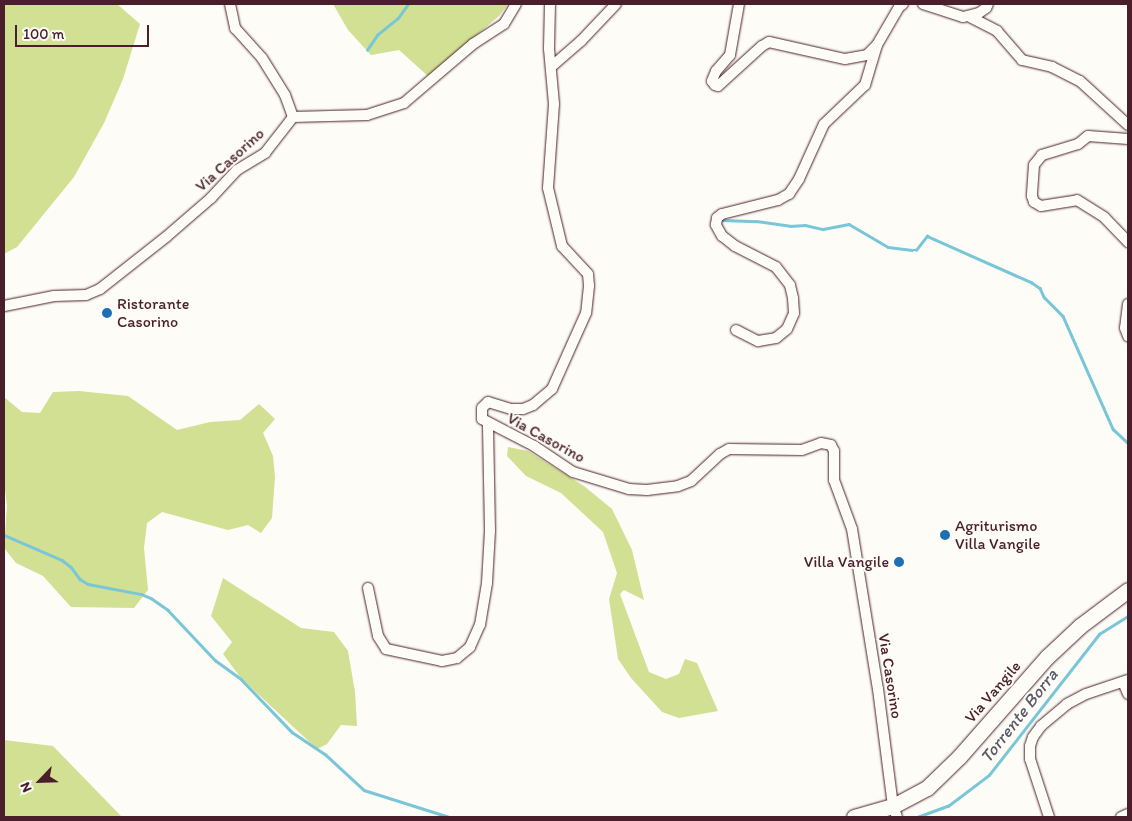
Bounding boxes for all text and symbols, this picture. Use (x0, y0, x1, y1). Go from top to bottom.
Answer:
scale bar (18, 15, 151, 47)
text: 100 m (23, 25, 64, 43)
street label: Via Casorino (192, 124, 268, 196)
place label: Ristorante Casorino (117, 294, 189, 332)
marker: Ristorante Casorino (101, 307, 113, 319)
street label: Via Casorino (504, 409, 588, 467)
place label: Agriturismo Villa Vangile (955, 516, 1040, 554)
marker: Agriturismo Villa Vangile (939, 529, 951, 541)
place label: Villa Vangile (804, 552, 889, 572)
marker: Villa Vangile (893, 556, 905, 568)
street label: Via Casorino (874, 632, 906, 720)
street label: Via Vangile (961, 657, 1025, 727)
water label: Torrente Borra (976, 665, 1062, 767)
north arrow (15, 756, 65, 806)
text: N (16, 780, 36, 795)

